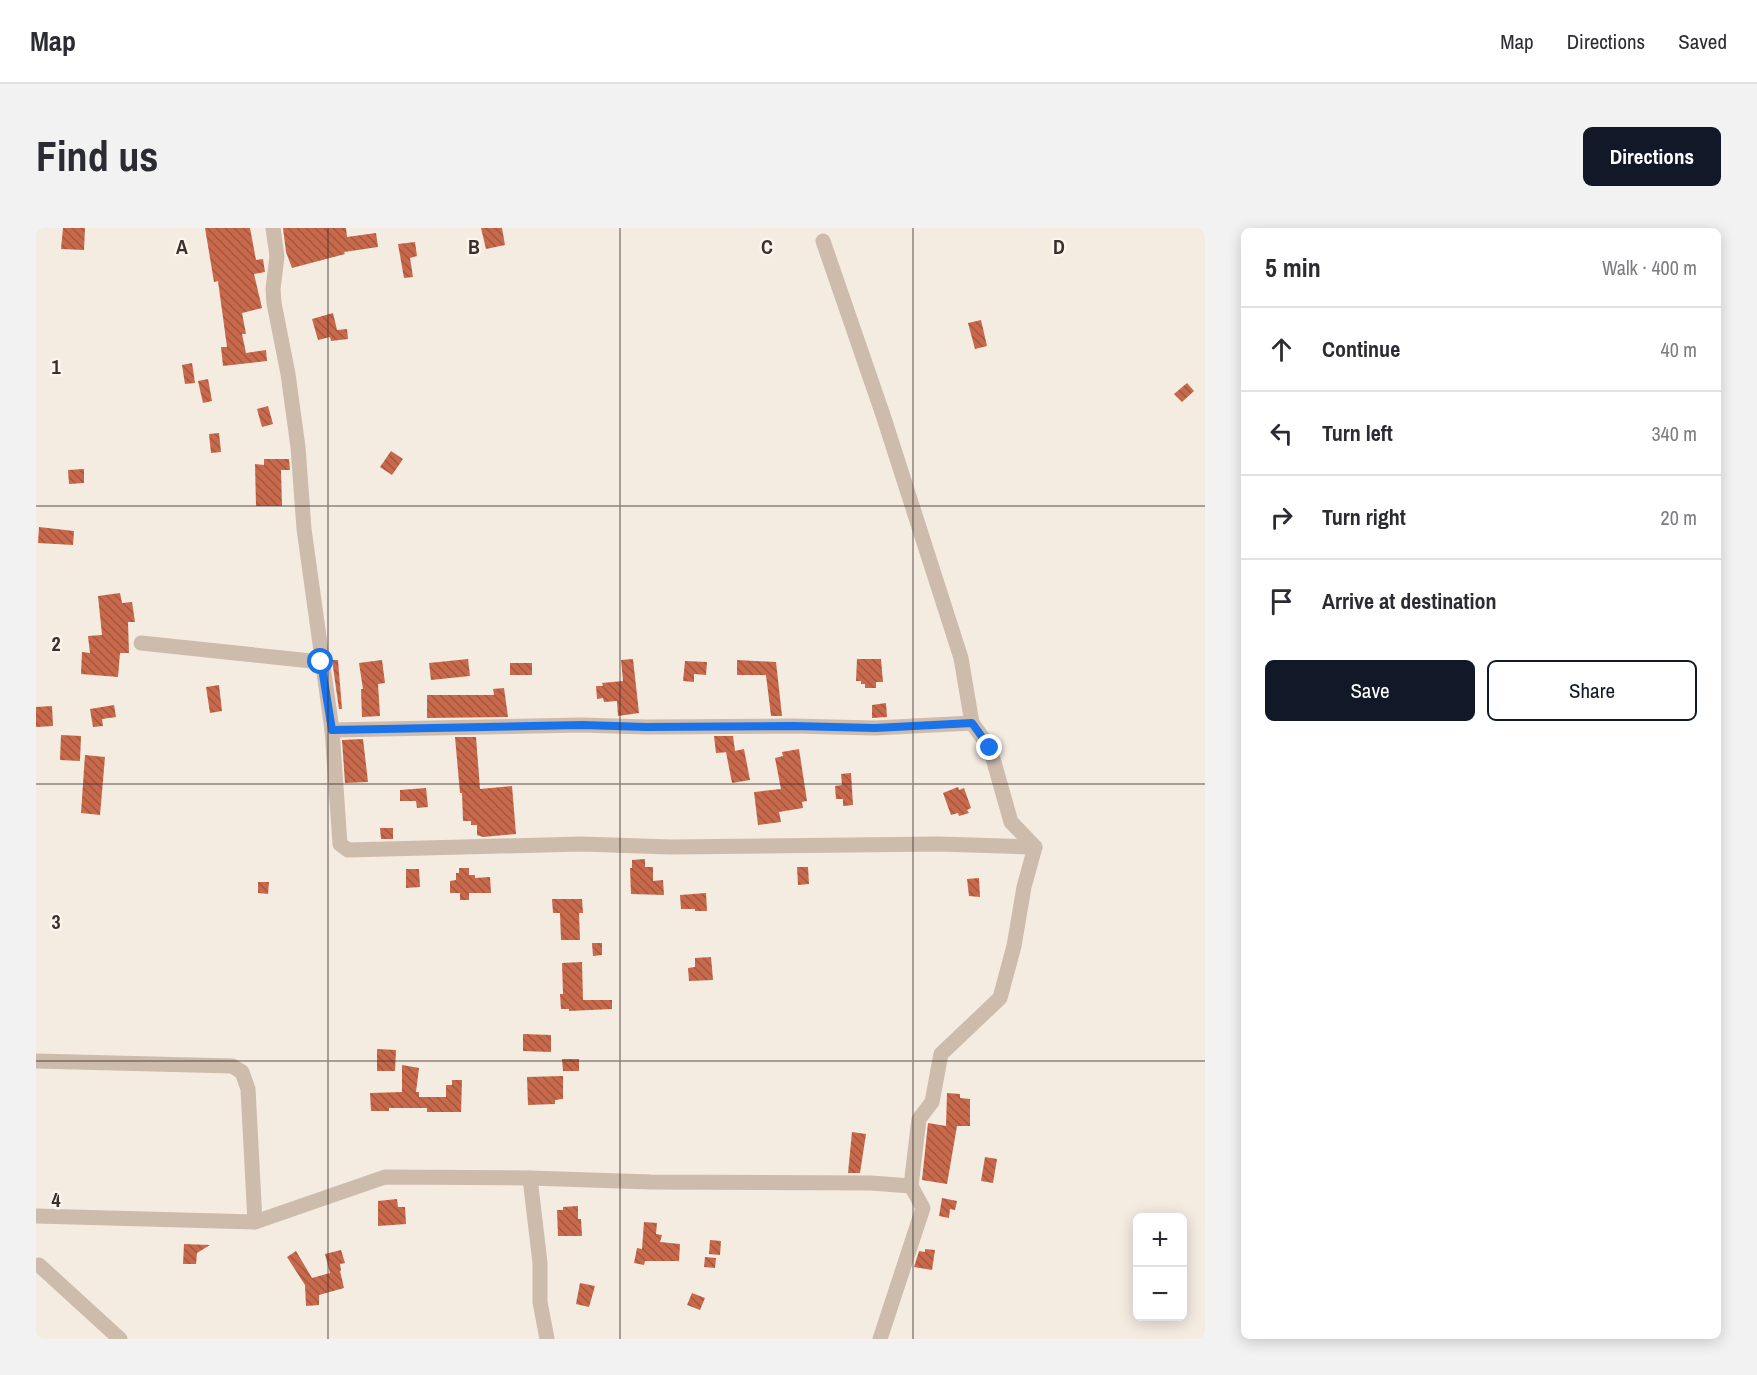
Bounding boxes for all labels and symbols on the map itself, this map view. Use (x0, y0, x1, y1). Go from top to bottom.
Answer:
text: A (176, 233, 188, 260)
text: B (468, 233, 480, 260)
text: C (761, 233, 773, 260)
text: D (1053, 233, 1065, 260)
text: 1 (51, 353, 61, 380)
text: 2 (51, 630, 61, 657)
route start (307, 648, 333, 674)
route end (976, 734, 1002, 760)
text: 3 (51, 908, 61, 935)
text: 4 (51, 1186, 61, 1213)

